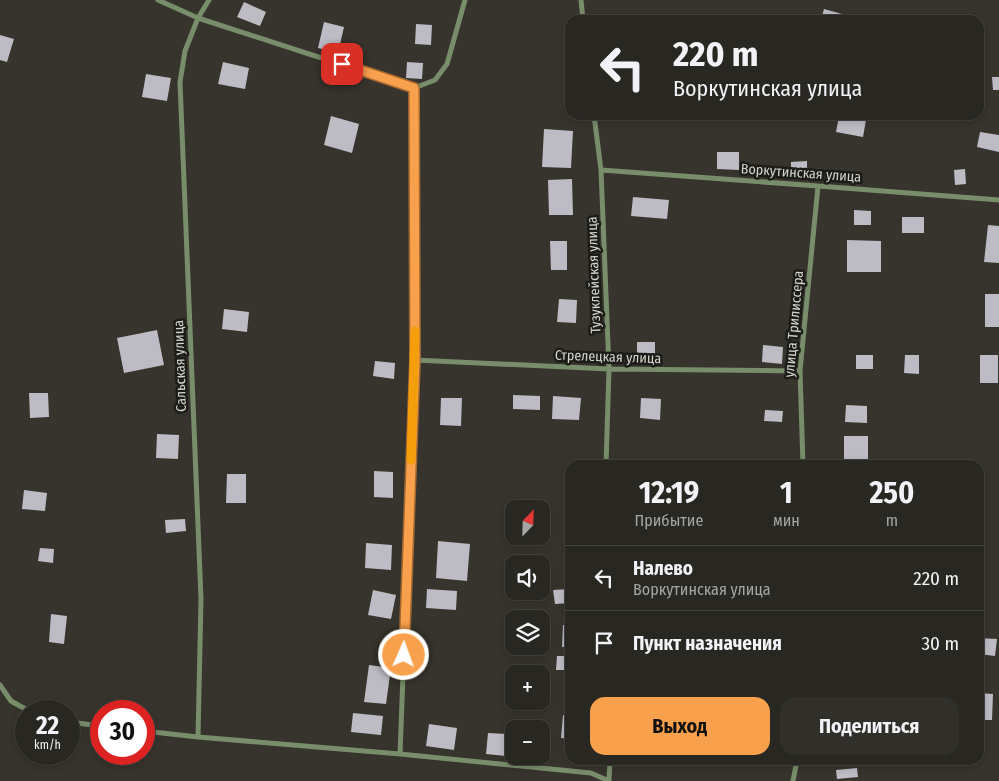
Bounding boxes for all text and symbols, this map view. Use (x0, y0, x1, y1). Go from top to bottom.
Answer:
text: 220 m (673, 33, 759, 75)
icon: left (590, 35, 655, 100)
pin (321, 43, 363, 85)
icon: arrive (328, 50, 356, 78)
text: Воркутинская улица (673, 75, 862, 102)
street label: Воркутинская улица (740, 160, 862, 186)
street label: Тузуклейская улица (583, 216, 605, 334)
street label: улица Трилиссера (781, 270, 807, 378)
street label: Сальская улица (170, 320, 190, 412)
street label: Стрелецкая улица (555, 347, 662, 367)
text: 12:19 (639, 475, 699, 511)
text: 1 (780, 475, 793, 511)
text: 250 (869, 475, 914, 511)
north arrow (505, 500, 550, 545)
map controls (505, 500, 550, 765)
text: Прибытие (635, 511, 703, 530)
text: мин (773, 511, 800, 530)
text: m (886, 511, 898, 530)
button: sound (505, 555, 550, 600)
text: Налево (633, 557, 693, 580)
icon: left (590, 564, 618, 592)
text: 220 m (913, 567, 959, 590)
text: Воркутинская улица (633, 580, 771, 599)
button: layers (505, 610, 550, 655)
position arrow (377, 628, 429, 680)
icon: arrive (590, 629, 618, 657)
text: Пункт назначения (633, 632, 782, 655)
text: 30 m (921, 632, 959, 655)
button: + (505, 665, 550, 710)
button: Выход (590, 697, 770, 755)
button: Поделиться (780, 697, 959, 755)
speed limit sign: 30 (90, 700, 155, 765)
text: 22 (36, 711, 59, 741)
button: − (505, 720, 550, 765)
text: km/h (34, 738, 61, 752)

